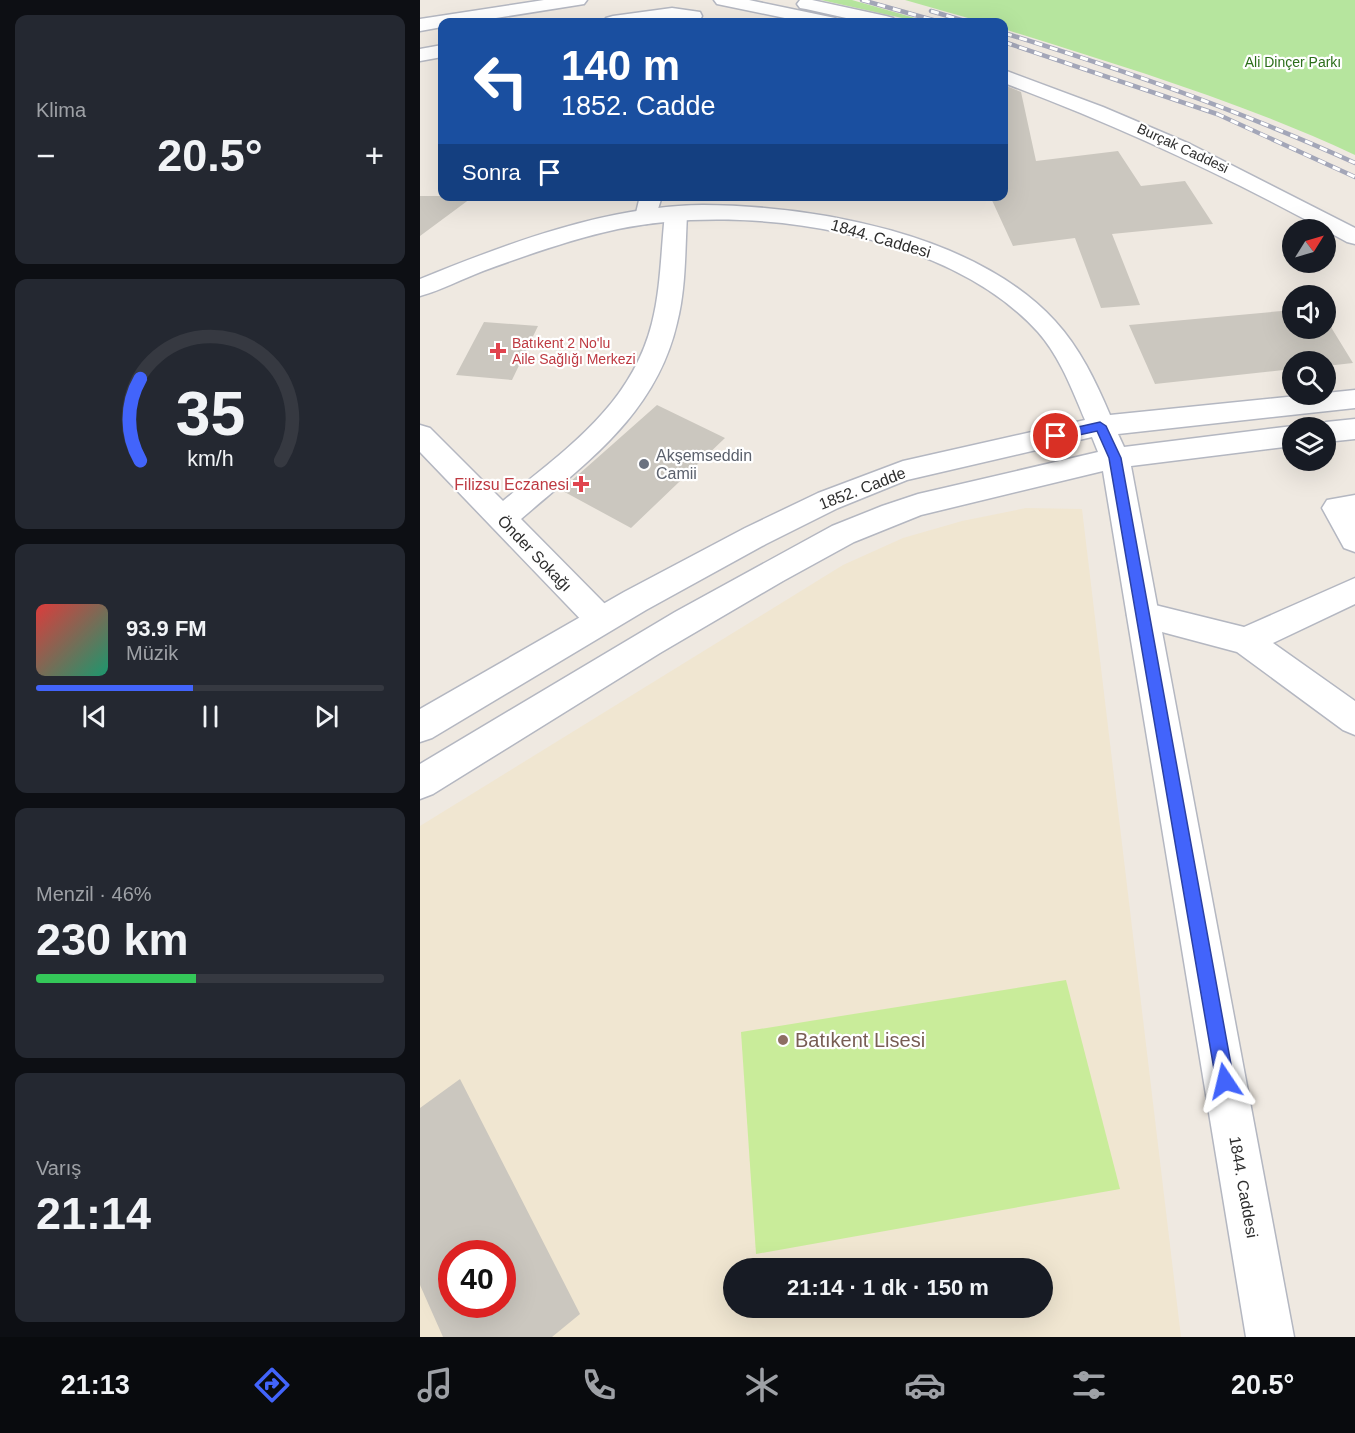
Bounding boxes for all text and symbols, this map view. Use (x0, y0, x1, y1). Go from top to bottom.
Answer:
icon: left (462, 42, 540, 120)
text: 140 m (561, 42, 680, 89)
park label: Ali Dinçer Parkı (1245, 54, 1341, 70)
text: 1852. Cadde (561, 91, 716, 121)
text: Klima (36, 99, 86, 121)
street label: Burçak Caddesi (1135, 120, 1231, 176)
text: 20.5° (157, 130, 263, 181)
text: − (36, 137, 55, 174)
text: + (365, 137, 384, 174)
icon: arrive (533, 156, 566, 189)
text: Sonra (462, 160, 521, 185)
street label: 1844. Caddesi (829, 216, 933, 261)
north arrow (1282, 219, 1336, 273)
map controls (1282, 219, 1336, 471)
button: sound (1282, 285, 1336, 339)
place label: Batıkent 2 No'lu Aile Sağlığı Merkezi (512, 335, 636, 367)
marker: Batıkent 2 No'lu Aile Sağlığı Merkezi (489, 342, 507, 360)
button: search (1282, 351, 1336, 405)
text: 35 (175, 379, 245, 448)
pin (1030, 410, 1081, 461)
button: layers (1282, 417, 1336, 471)
icon: arrive (1039, 419, 1072, 452)
place label: Akşemseddin Camii (656, 447, 752, 482)
text: km/h (187, 448, 233, 472)
marker: Akşemseddin Camii (637, 457, 651, 471)
street label: 1852. Cadde (816, 464, 908, 513)
place label: Filizsu Eczanesi (454, 476, 569, 493)
marker: Filizsu Eczanesi (574, 477, 588, 491)
street label: Önder Sokağı (494, 512, 575, 595)
text: 93.9 FM (126, 616, 207, 641)
text: Müzik (126, 642, 178, 664)
icon: previous (78, 700, 111, 733)
icon: pause (194, 700, 227, 733)
icon: next (310, 700, 343, 733)
text: Menzil · 46% (36, 883, 152, 905)
text: 230 km (36, 914, 189, 965)
place label: Batıkent Lisesi (795, 1029, 925, 1051)
marker: Batıkent Lisesi (776, 1033, 790, 1047)
position arrow (1193, 1049, 1257, 1113)
street label: 1844. Caddesi (1226, 1135, 1261, 1239)
text: Varış (36, 1157, 81, 1179)
text: 21:14 (36, 1188, 151, 1239)
speed limit sign: 40 (438, 1240, 516, 1318)
text: 21:14 · 1 dk · 150 m (787, 1275, 989, 1300)
icon: directions (251, 1364, 293, 1406)
icon: music (414, 1364, 456, 1406)
icon: phone (578, 1364, 620, 1406)
icon: climate (741, 1364, 783, 1406)
icon: car (904, 1364, 946, 1406)
icon: filters (1068, 1364, 1110, 1406)
text: 21:13 (61, 1370, 130, 1400)
text: 20.5° (1231, 1370, 1294, 1400)

